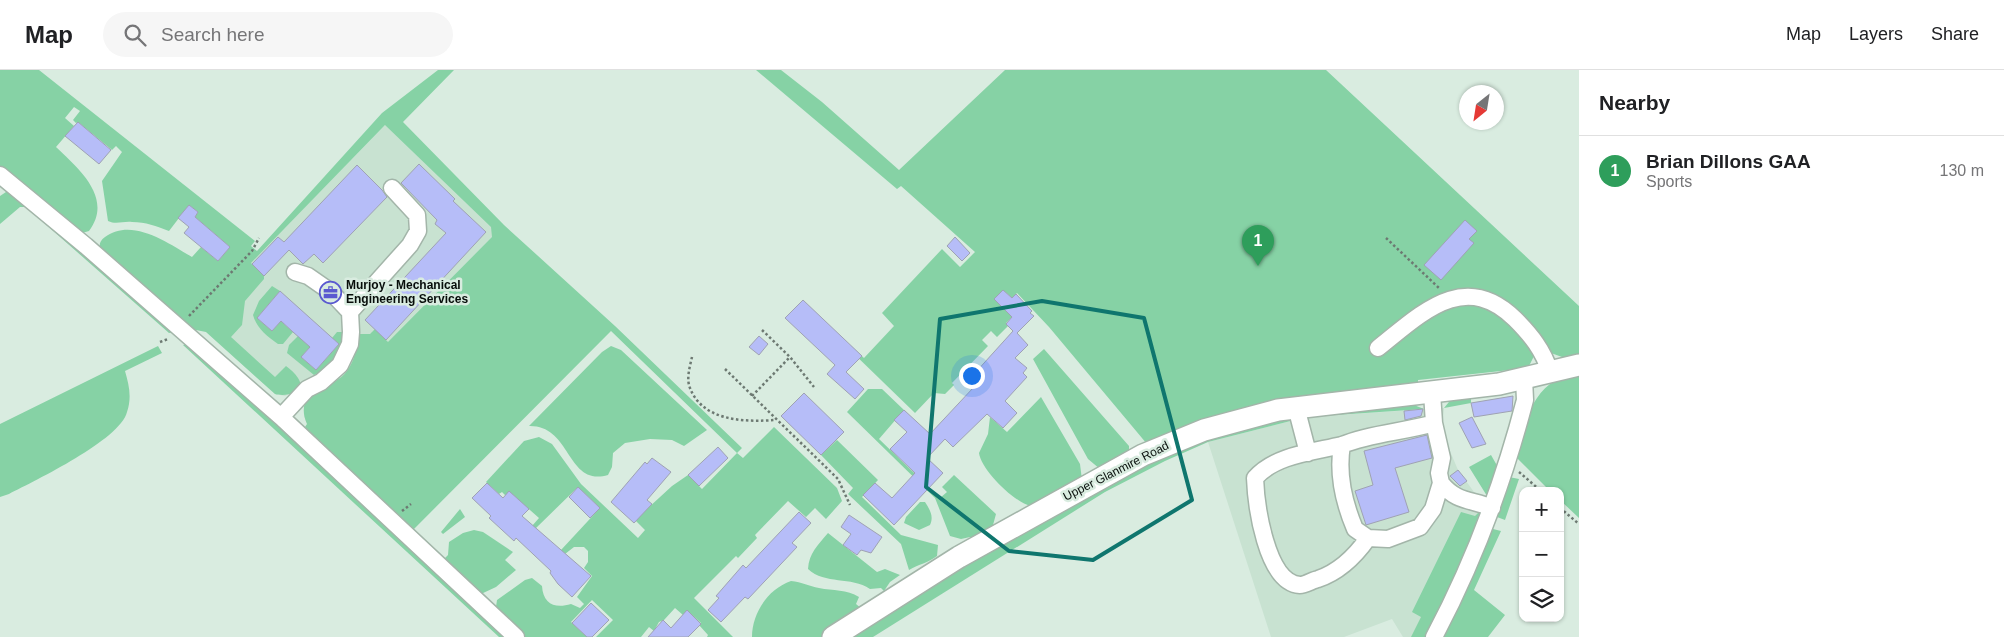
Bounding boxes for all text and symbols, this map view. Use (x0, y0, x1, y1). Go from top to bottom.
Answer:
search box (103, 12, 453, 57)
text: Map (25, 21, 73, 48)
icon: search (121, 21, 149, 49)
text: Search here (161, 24, 265, 45)
text: Map (1786, 24, 1821, 44)
text: Layers (1849, 24, 1903, 44)
text: Share (1931, 24, 1979, 44)
north arrow (1459, 85, 1504, 130)
text: Nearby (1599, 91, 1670, 114)
text: Brian Dillons GAA (1646, 151, 1811, 172)
text: 1 (1611, 162, 1619, 179)
text: 130 m (1940, 162, 1984, 179)
text: Sports (1646, 173, 1692, 190)
pin: 1 (1242, 225, 1274, 266)
place label: Murjoy - Mechanical Engineering Services (346, 278, 468, 306)
office icon: Murjoy - Mechanical Engineering Services (318, 280, 342, 304)
your location (959, 363, 985, 389)
street label: Upper Glanmire Road (1061, 438, 1171, 504)
map controls (1519, 487, 1564, 622)
button: + (1519, 487, 1564, 532)
button: − (1519, 532, 1564, 577)
button: layers (1519, 577, 1564, 622)

